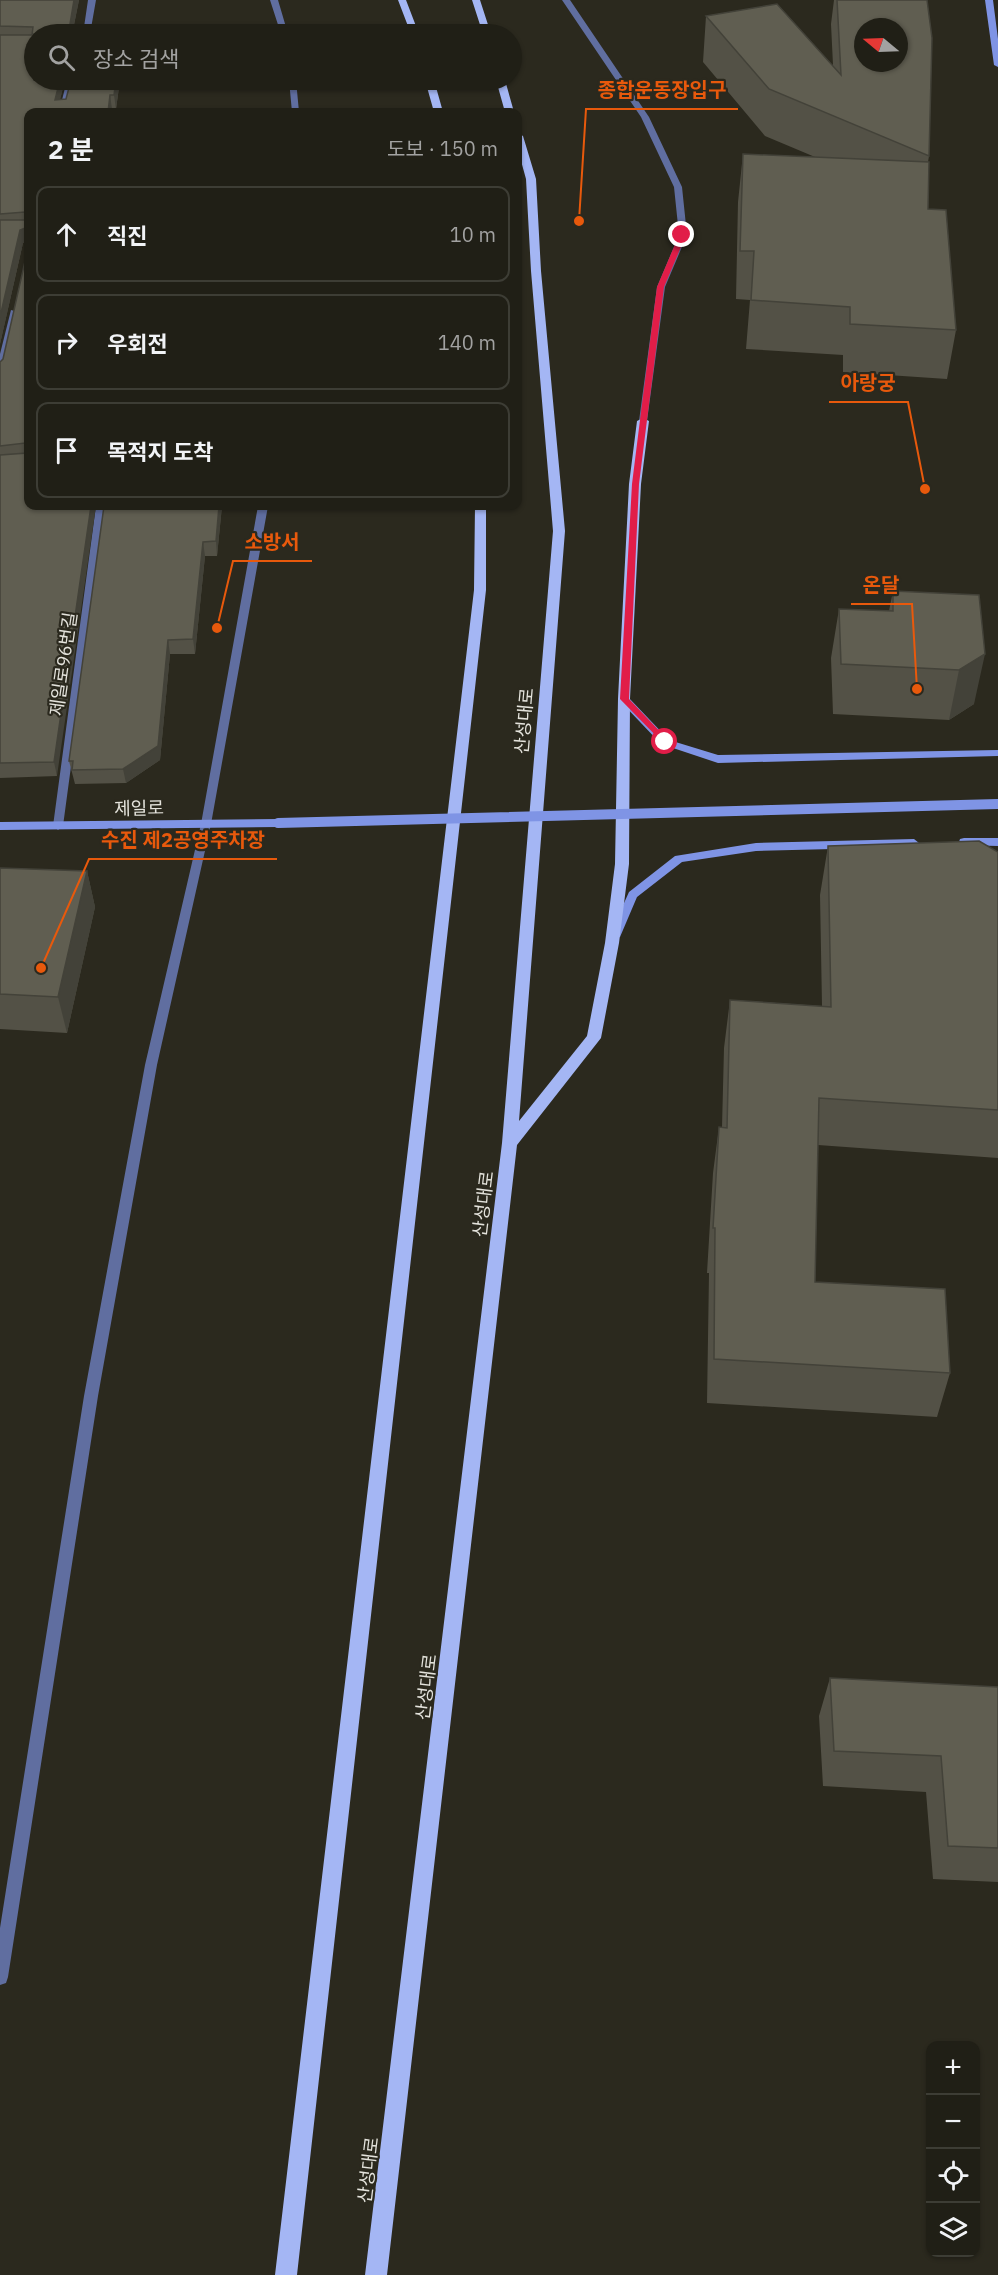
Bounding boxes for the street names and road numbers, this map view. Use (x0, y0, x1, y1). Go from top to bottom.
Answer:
street label: 제일로96번길 (44, 611, 82, 717)
street label: 산성대로 (510, 687, 538, 755)
street label: 제일로 (114, 796, 164, 820)
street label: 산성대로 (468, 1170, 498, 1238)
street label: 산성대로 (411, 1653, 441, 1721)
street label: 산성대로 (353, 2136, 383, 2204)

